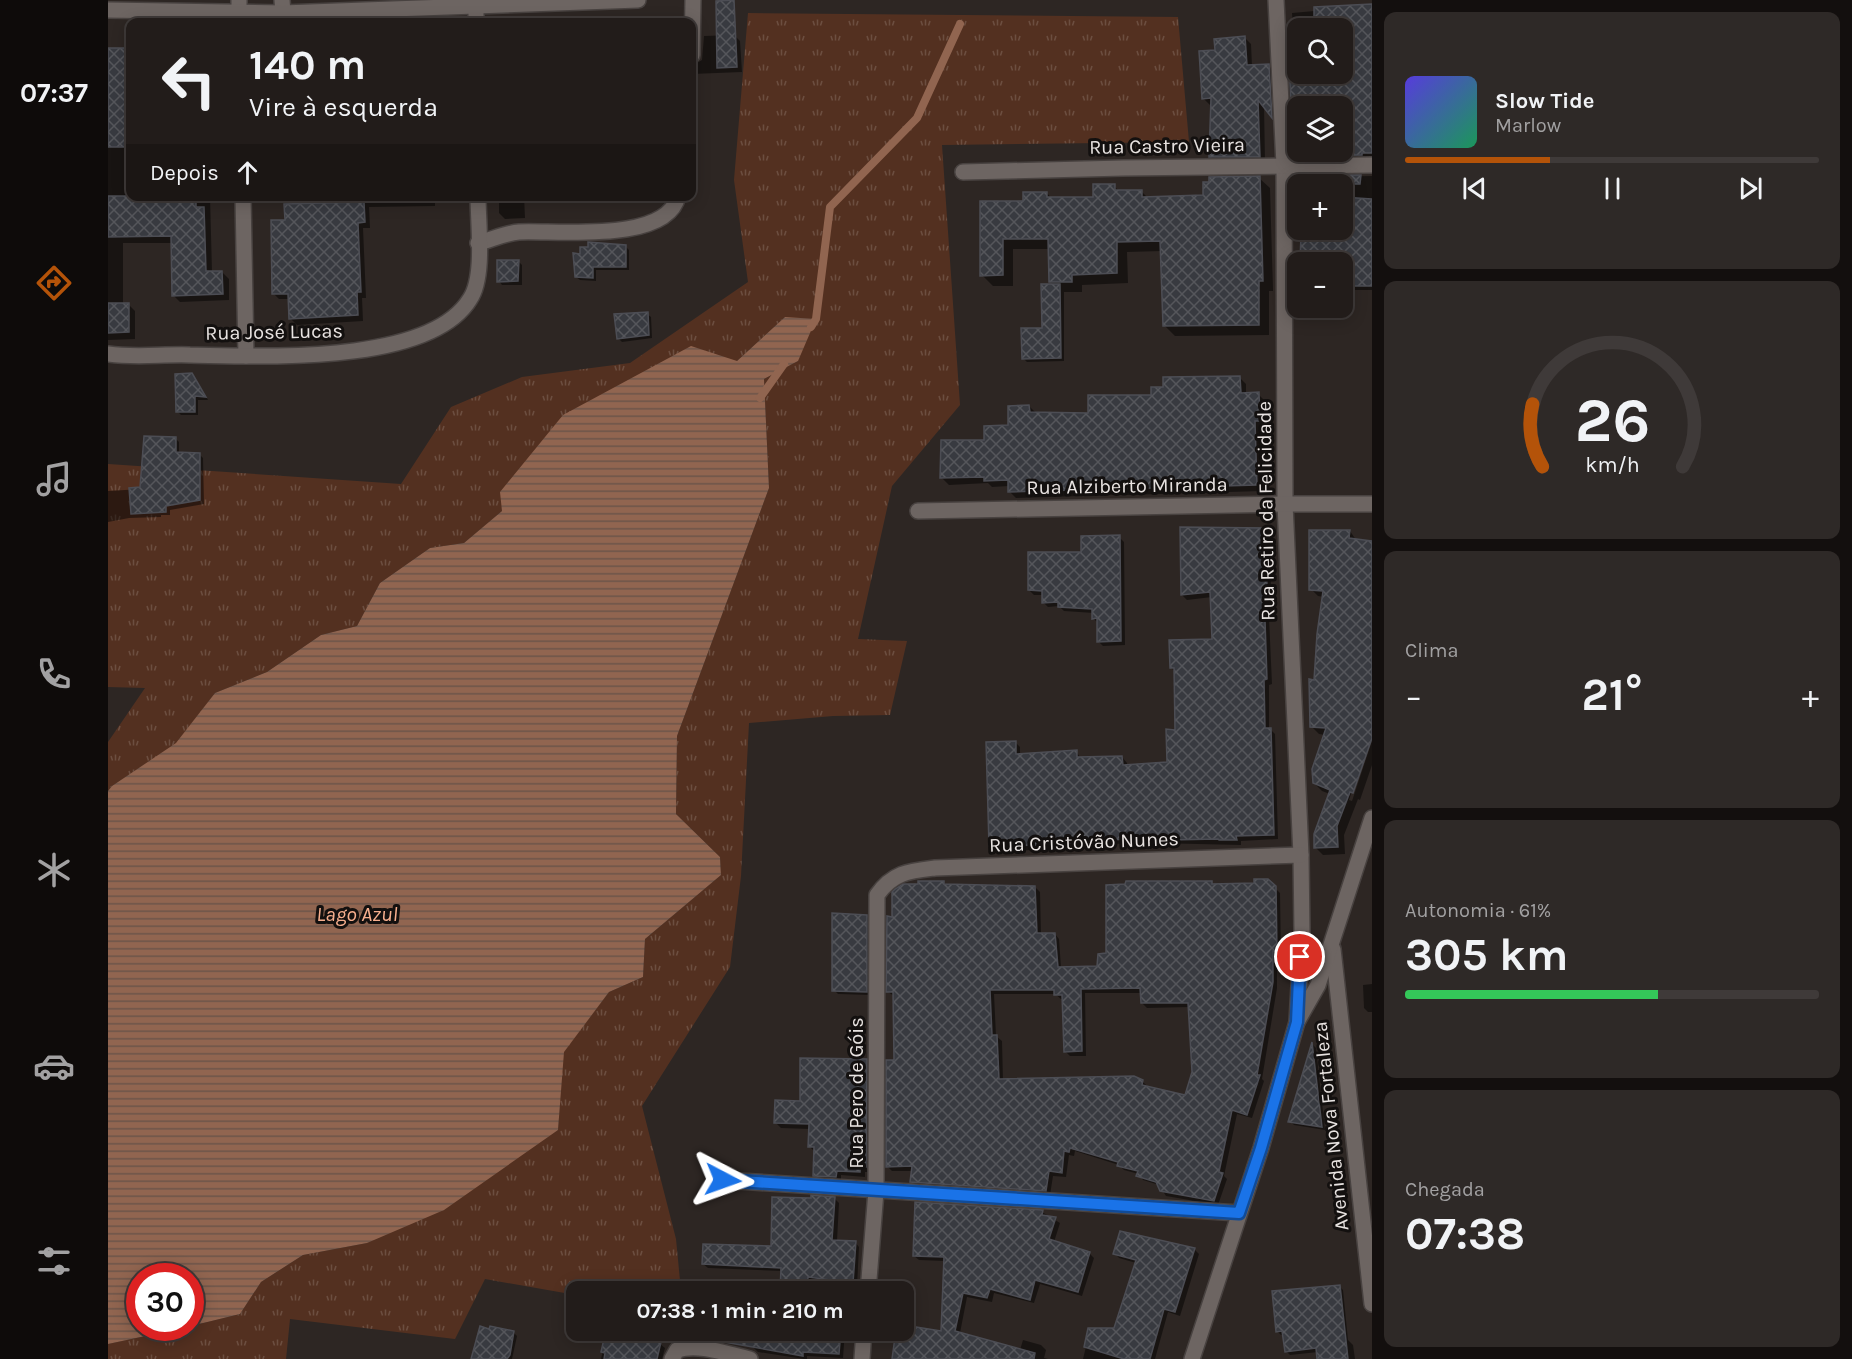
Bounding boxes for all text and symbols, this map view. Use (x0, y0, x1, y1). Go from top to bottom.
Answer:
map controls (1287, 18, 1353, 318)
button: search (1287, 18, 1353, 84)
text: 140 m (249, 40, 366, 90)
icon: left (150, 42, 228, 120)
text: 07:37 (20, 77, 88, 109)
text: Slow Tide (1495, 88, 1595, 114)
text: Vire à esquerda (249, 91, 438, 123)
button: layers (1287, 96, 1353, 162)
text: Marlow (1495, 114, 1561, 137)
street label: Rua Castro Vieira (1089, 133, 1245, 159)
icon: ahead (231, 156, 264, 189)
text: Depois (150, 160, 219, 186)
icon: previous (1458, 172, 1491, 205)
icon: pause (1596, 172, 1629, 205)
icon: next (1734, 172, 1767, 205)
button: + (1287, 174, 1353, 240)
button: − (1287, 252, 1353, 318)
icon: directions (33, 262, 75, 304)
street label: Rua José Lucas (205, 319, 343, 345)
text: 26 (1574, 384, 1650, 457)
street label: Rua Retiro da Felicidade (1253, 401, 1279, 621)
text: km/h (1585, 453, 1639, 478)
icon: music (33, 458, 75, 500)
street label: Rua Alziberto Miranda (1026, 473, 1228, 499)
text: Clima (1405, 639, 1459, 662)
icon: phone (33, 653, 75, 695)
text: 21° (1582, 669, 1642, 721)
text: − (1405, 677, 1422, 715)
text: + (1802, 677, 1819, 715)
street label: Rua Cristóvão Nunes (989, 827, 1179, 857)
icon: climate (33, 849, 75, 891)
text: Autonomia · 61% (1405, 899, 1551, 922)
water label: Lago Azul (316, 902, 398, 926)
text: 305 km (1405, 929, 1568, 981)
pin (1274, 931, 1325, 982)
icon: arrive (1283, 940, 1316, 973)
street label: Rua Pero de Góis (845, 1017, 868, 1169)
street label: Avenida Nova Fortaleza (1309, 1020, 1353, 1232)
icon: car (33, 1045, 75, 1087)
position arrow (691, 1148, 755, 1212)
text: Chegada (1405, 1178, 1485, 1201)
text: 07:38 (1405, 1208, 1525, 1260)
icon: filters (33, 1240, 75, 1282)
speed limit sign: 30 (126, 1263, 204, 1341)
text: 07:38 · 1 min · 210 m (636, 1298, 844, 1324)

